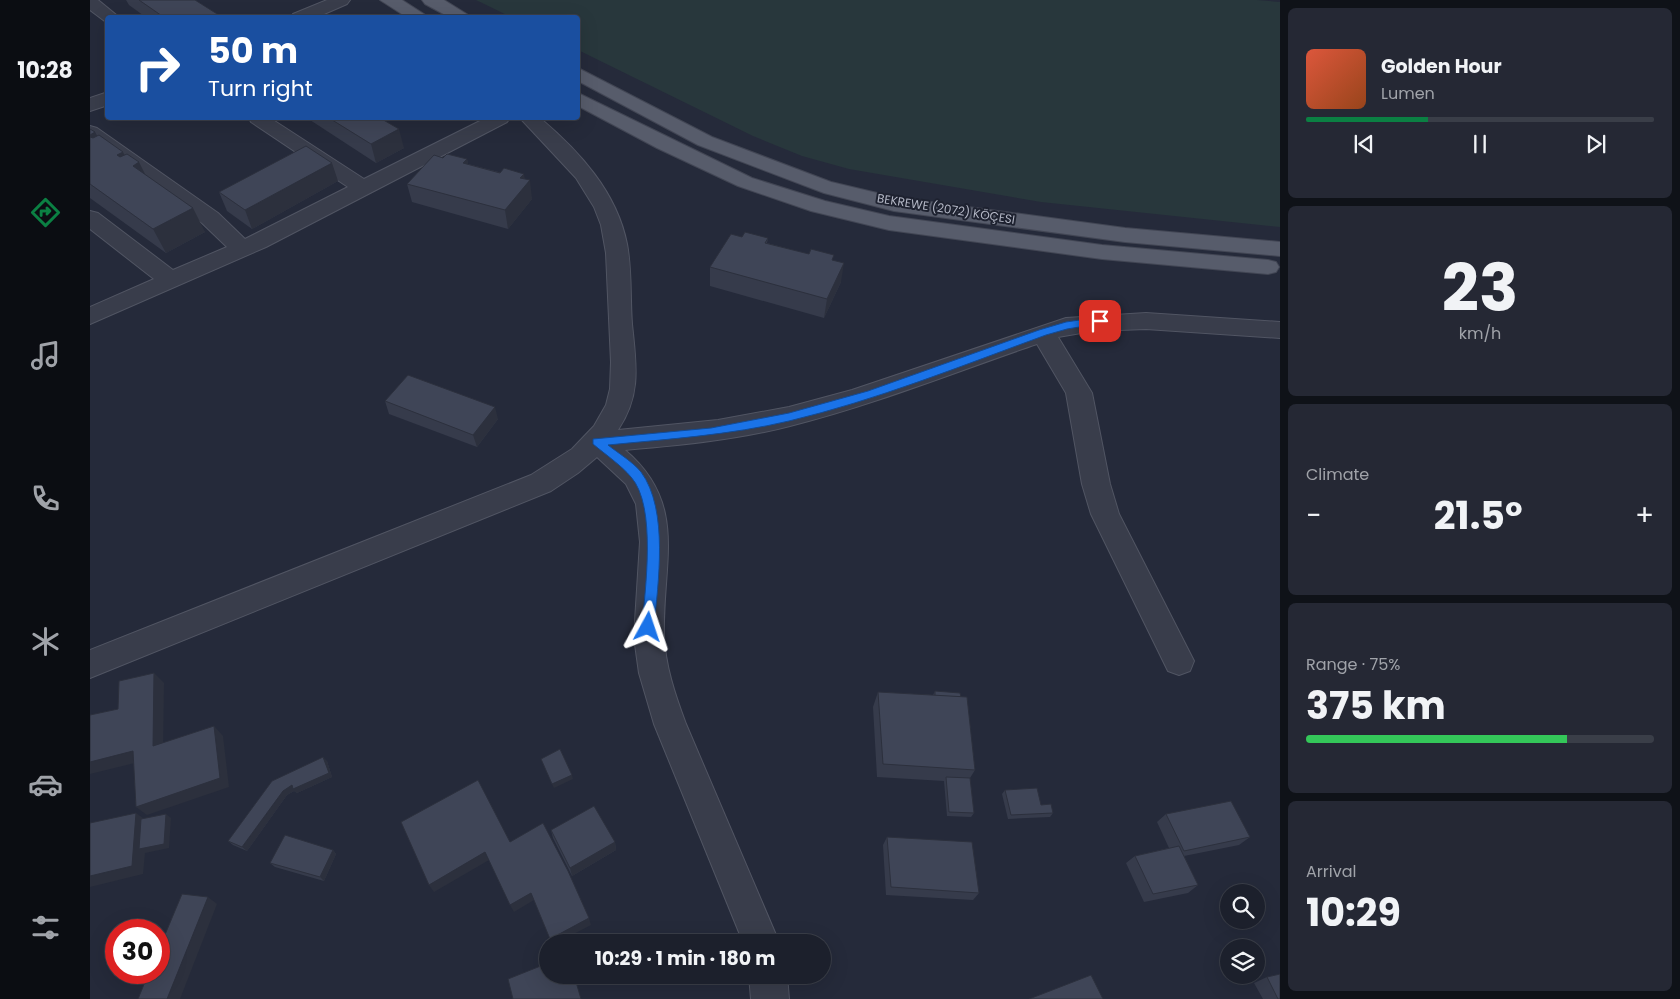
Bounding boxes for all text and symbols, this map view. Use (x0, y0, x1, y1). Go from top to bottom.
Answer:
text: 50 m (208, 26, 298, 75)
icon: right (125, 35, 190, 100)
text: Golden Hour (1381, 53, 1502, 80)
text: 10:28 (17, 55, 73, 86)
text: Turn right (208, 73, 313, 104)
text: Lumen (1381, 82, 1435, 105)
icon: previous (1350, 130, 1378, 158)
icon: pause (1466, 130, 1494, 158)
icon: next (1582, 130, 1610, 158)
street label: BEKREWE (2072) KÖÇESI (876, 189, 1016, 228)
icon: directions (28, 195, 63, 230)
text: 23 (1442, 243, 1518, 334)
pin (1079, 300, 1121, 342)
icon: arrive (1086, 307, 1114, 335)
text: km/h (1459, 322, 1501, 345)
icon: music (28, 338, 63, 373)
text: Climate (1306, 463, 1369, 486)
icon: phone (28, 481, 63, 516)
text: 21.5° (1434, 489, 1523, 542)
text: − (1306, 496, 1321, 535)
text: + (1635, 496, 1654, 535)
position arrow (621, 600, 673, 652)
icon: climate (28, 624, 63, 659)
text: Range · 75% (1306, 653, 1400, 676)
text: 375 km (1306, 679, 1446, 732)
icon: car (28, 767, 63, 802)
text: Arrival (1306, 860, 1356, 883)
map controls (1220, 884, 1265, 984)
button: search (1220, 884, 1265, 929)
text: 10:29 (1306, 886, 1401, 939)
icon: filters (28, 910, 63, 945)
speed limit sign: 30 (105, 919, 170, 984)
button: layers (1220, 939, 1265, 984)
text: 10:29 · 1 min · 180 m (595, 945, 775, 972)

